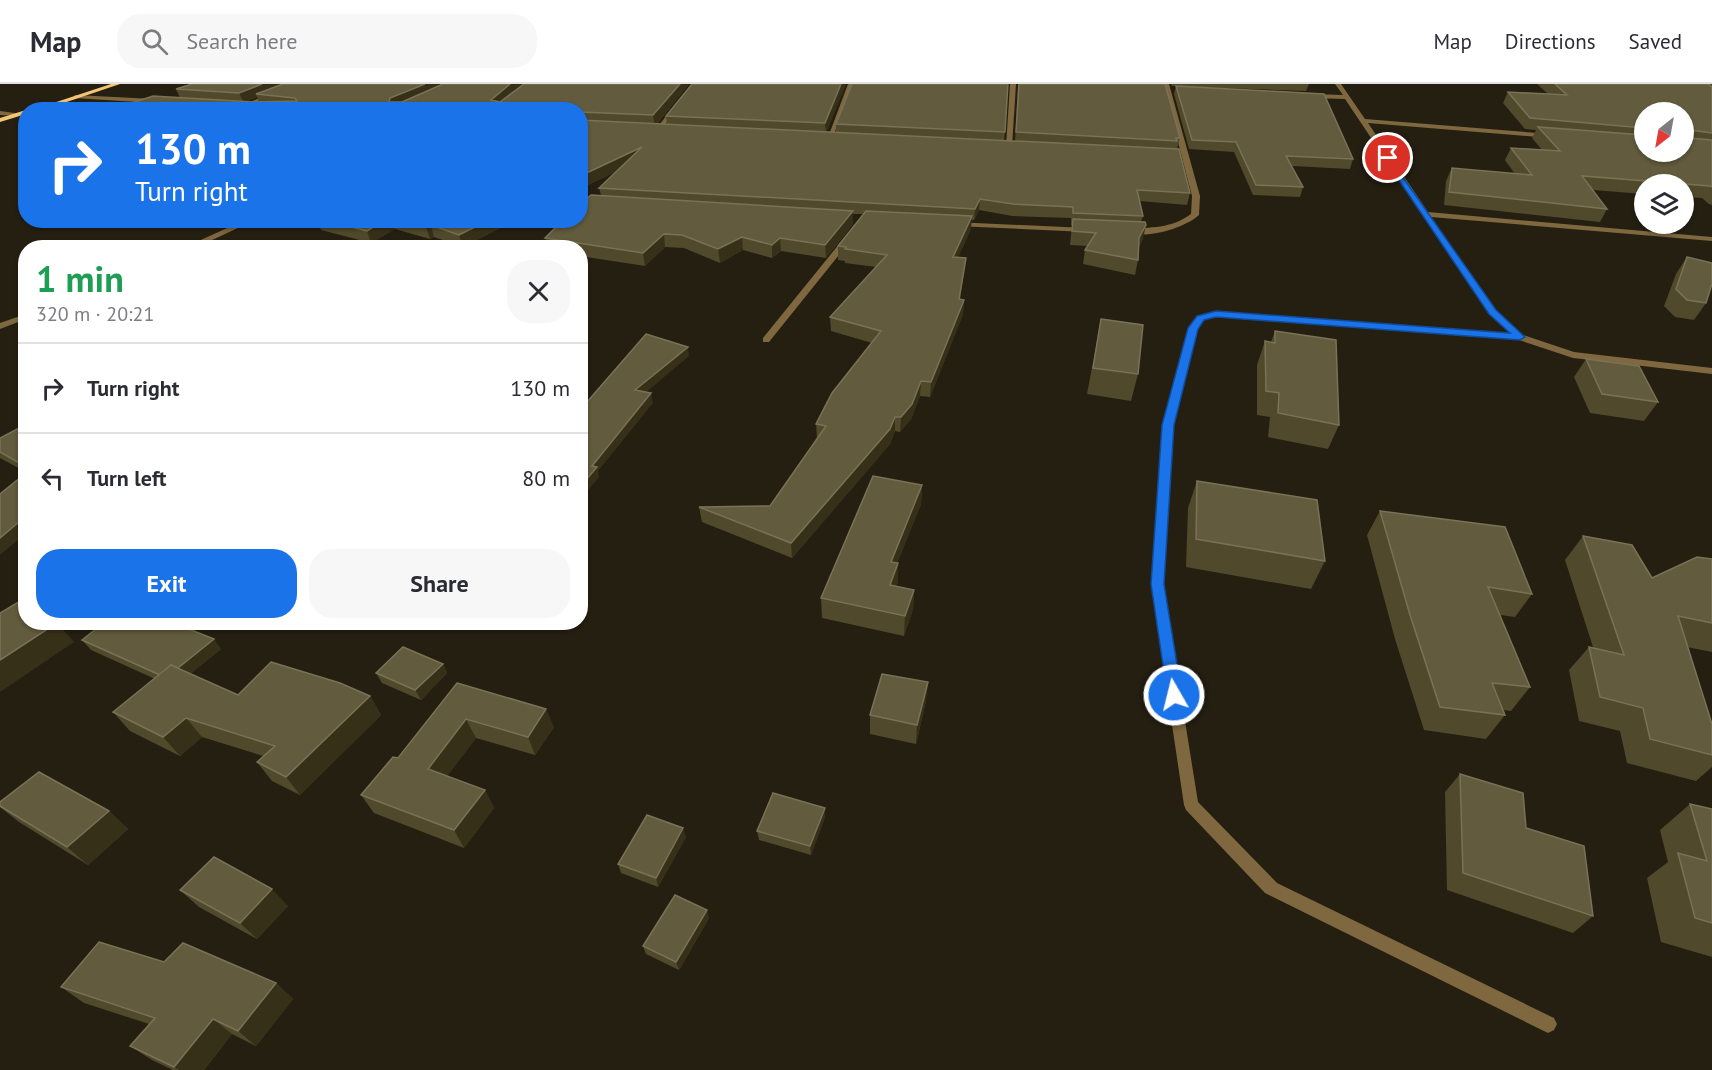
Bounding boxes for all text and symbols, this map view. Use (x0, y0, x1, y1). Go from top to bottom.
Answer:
search box (117, 14, 537, 68)
text: Map (30, 23, 81, 60)
icon: search (138, 25, 171, 58)
text: Search here (186, 27, 297, 55)
text: Map (1433, 28, 1472, 55)
text: Directions (1505, 28, 1596, 55)
text: Saved (1629, 28, 1682, 55)
north arrow (1634, 102, 1694, 162)
map controls (1634, 102, 1694, 234)
text: 130 m (135, 121, 251, 176)
icon: right (36, 126, 114, 204)
pin (1362, 132, 1413, 183)
icon: arrive (1371, 141, 1404, 174)
text: Turn right (135, 174, 248, 208)
button: layers (1634, 174, 1694, 234)
text: 1 min (36, 255, 124, 302)
button: close (507, 260, 570, 323)
text: 320 m · 20:21 (36, 301, 154, 327)
icon: right (36, 372, 69, 405)
text: Turn right (87, 374, 179, 402)
text: 130 m (510, 374, 570, 402)
icon: left (36, 462, 69, 495)
text: Turn left (87, 464, 167, 492)
text: 80 m (522, 464, 570, 492)
button: Exit (36, 549, 297, 618)
button: Share (309, 549, 570, 618)
position arrow (1142, 663, 1206, 727)

